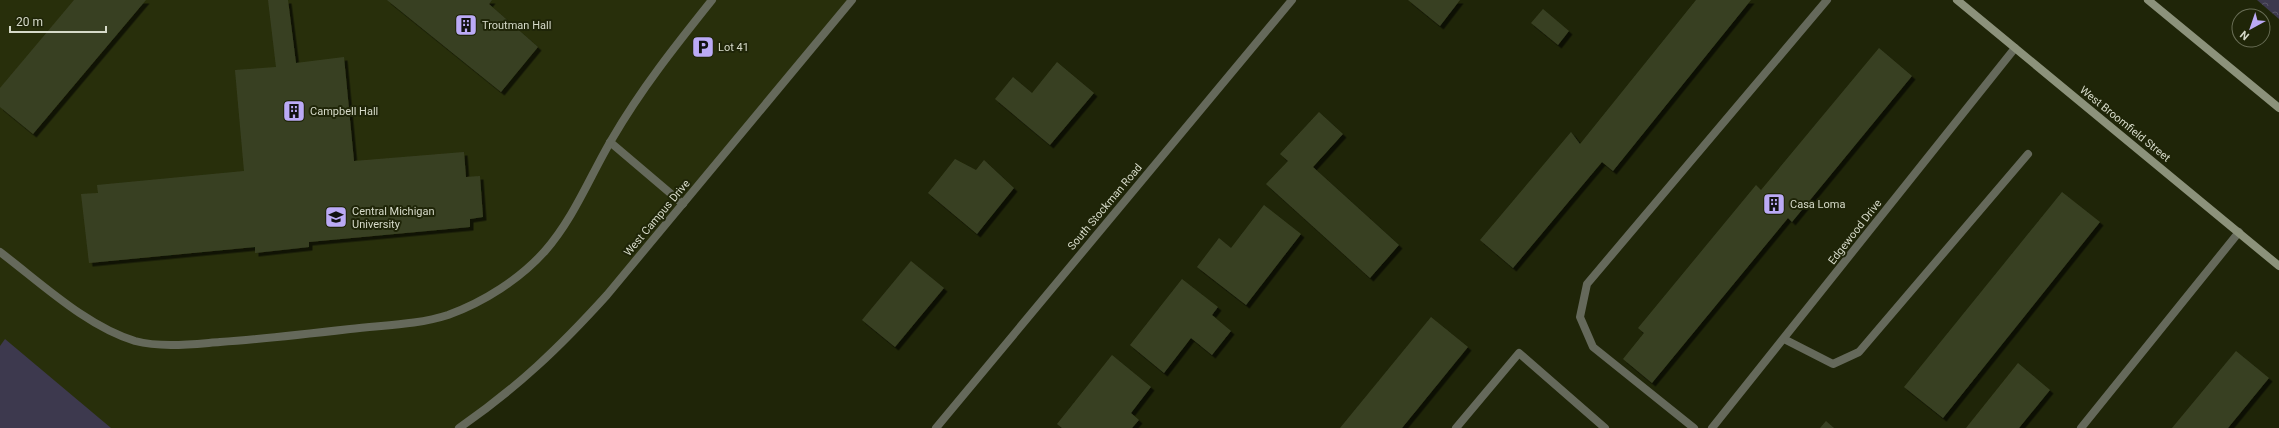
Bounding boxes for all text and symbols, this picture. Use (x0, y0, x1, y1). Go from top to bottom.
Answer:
scale bar (10, 8, 106, 34)
north arrow (2231, 8, 2271, 48)
building icon: Troutman Hall (453, 12, 479, 38)
text: 20 m (16, 15, 43, 29)
place label: Troutman Hall (482, 19, 551, 32)
text: N (2238, 28, 2252, 43)
parking icon: Lot 41 (690, 34, 716, 60)
place label: Lot 41 (718, 41, 749, 54)
street label: West Broomfield Street (2077, 84, 2173, 165)
building icon: Campbell Hall (281, 98, 307, 124)
place label: Campbell Hall (310, 105, 378, 118)
street label: South Stockman Road (1065, 161, 1145, 253)
street label: West Campus Drive (621, 177, 693, 259)
building icon: Casa Loma (1761, 191, 1787, 217)
street label: Edgewood Drive (1826, 197, 1884, 267)
place label: Casa Loma (1790, 198, 1845, 211)
school or university icon: Central Michigan University (323, 204, 349, 230)
place label: Central Michigan University (352, 205, 435, 231)

